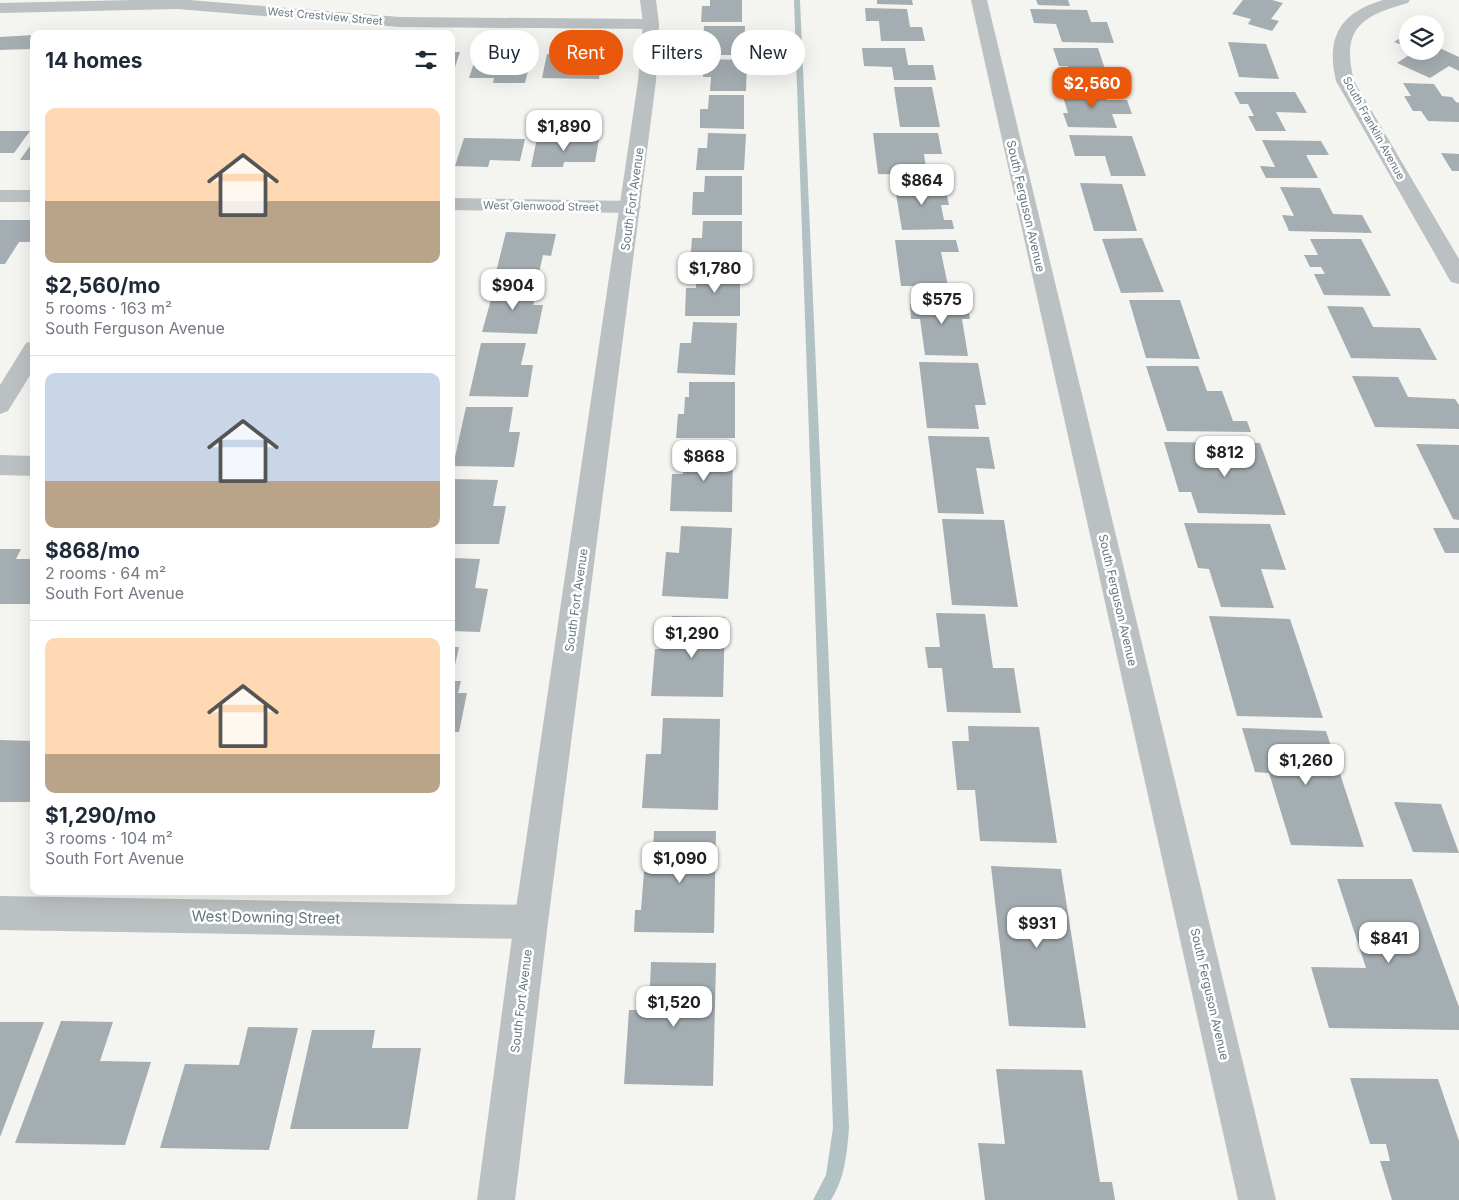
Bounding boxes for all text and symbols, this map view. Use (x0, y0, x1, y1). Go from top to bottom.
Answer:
street label: West Crestview Street (267, 4, 383, 28)
map controls (1399, 15, 1444, 60)
button: layers (1399, 15, 1444, 60)
chip: Buy (470, 30, 539, 75)
chip: Rent (549, 30, 623, 75)
chip: Filters (633, 30, 721, 75)
chip: New (731, 30, 805, 75)
icon: filters (412, 46, 440, 74)
text: 14 homes (45, 48, 143, 73)
pin: $2,560 (1051, 66, 1133, 109)
text: $2,560 (1063, 73, 1121, 93)
street label: South Franklin Avenue (1340, 74, 1408, 182)
pin: $1,890 (523, 110, 605, 152)
text: $1,890 (537, 116, 591, 136)
street label: South Ferguson Avenue (1004, 139, 1048, 273)
icon: home (198, 140, 288, 230)
street label: South Fort Avenue (617, 146, 647, 252)
pin: $864 (892, 164, 952, 206)
text: $864 (901, 170, 943, 190)
street label: West Glenwood Street (483, 198, 599, 214)
pin: $1,780 (674, 252, 756, 294)
text: $1,780 (689, 258, 741, 278)
pin: $904 (483, 268, 543, 311)
text: $2,560/mo (45, 273, 160, 298)
text: $904 (492, 275, 534, 295)
pin: $575 (912, 282, 972, 325)
text: $575 (922, 289, 962, 309)
text: 5 rooms · 163 m² (45, 298, 172, 318)
text: South Ferguson Avenue (45, 318, 225, 338)
icon: home (198, 406, 288, 496)
pin: $812 (1195, 436, 1255, 478)
pin: $868 (674, 440, 734, 482)
text: $812 (1206, 442, 1244, 462)
text: $868 (683, 446, 725, 466)
street label: South Ferguson Avenue (1096, 533, 1140, 667)
text: $868/mo (45, 538, 140, 563)
street label: South Fort Avenue (561, 547, 591, 653)
text: 2 rooms · 64 m² (45, 563, 166, 583)
text: South Fort Avenue (45, 583, 184, 603)
pin: $1,290 (651, 616, 733, 659)
text: $1,290 (665, 623, 719, 643)
icon: home (198, 671, 288, 761)
pin: $1,260 (1265, 744, 1347, 786)
text: $1,260 (1279, 750, 1333, 770)
text: $1,290/mo (45, 803, 156, 828)
text: 3 rooms · 104 m² (45, 828, 173, 848)
pin: $1,090 (639, 842, 721, 884)
text: South Fort Avenue (45, 848, 184, 868)
text: $1,090 (653, 848, 707, 868)
street label: West Downing Street (191, 906, 341, 928)
pin: $931 (1007, 906, 1067, 949)
text: $931 (1018, 913, 1056, 933)
pin: $841 (1359, 922, 1419, 964)
street label: South Ferguson Avenue (1188, 927, 1232, 1061)
text: $841 (1370, 928, 1408, 948)
street label: South Fort Avenue (507, 948, 535, 1054)
pin: $1,520 (633, 986, 715, 1028)
text: $1,520 (647, 992, 701, 1012)

